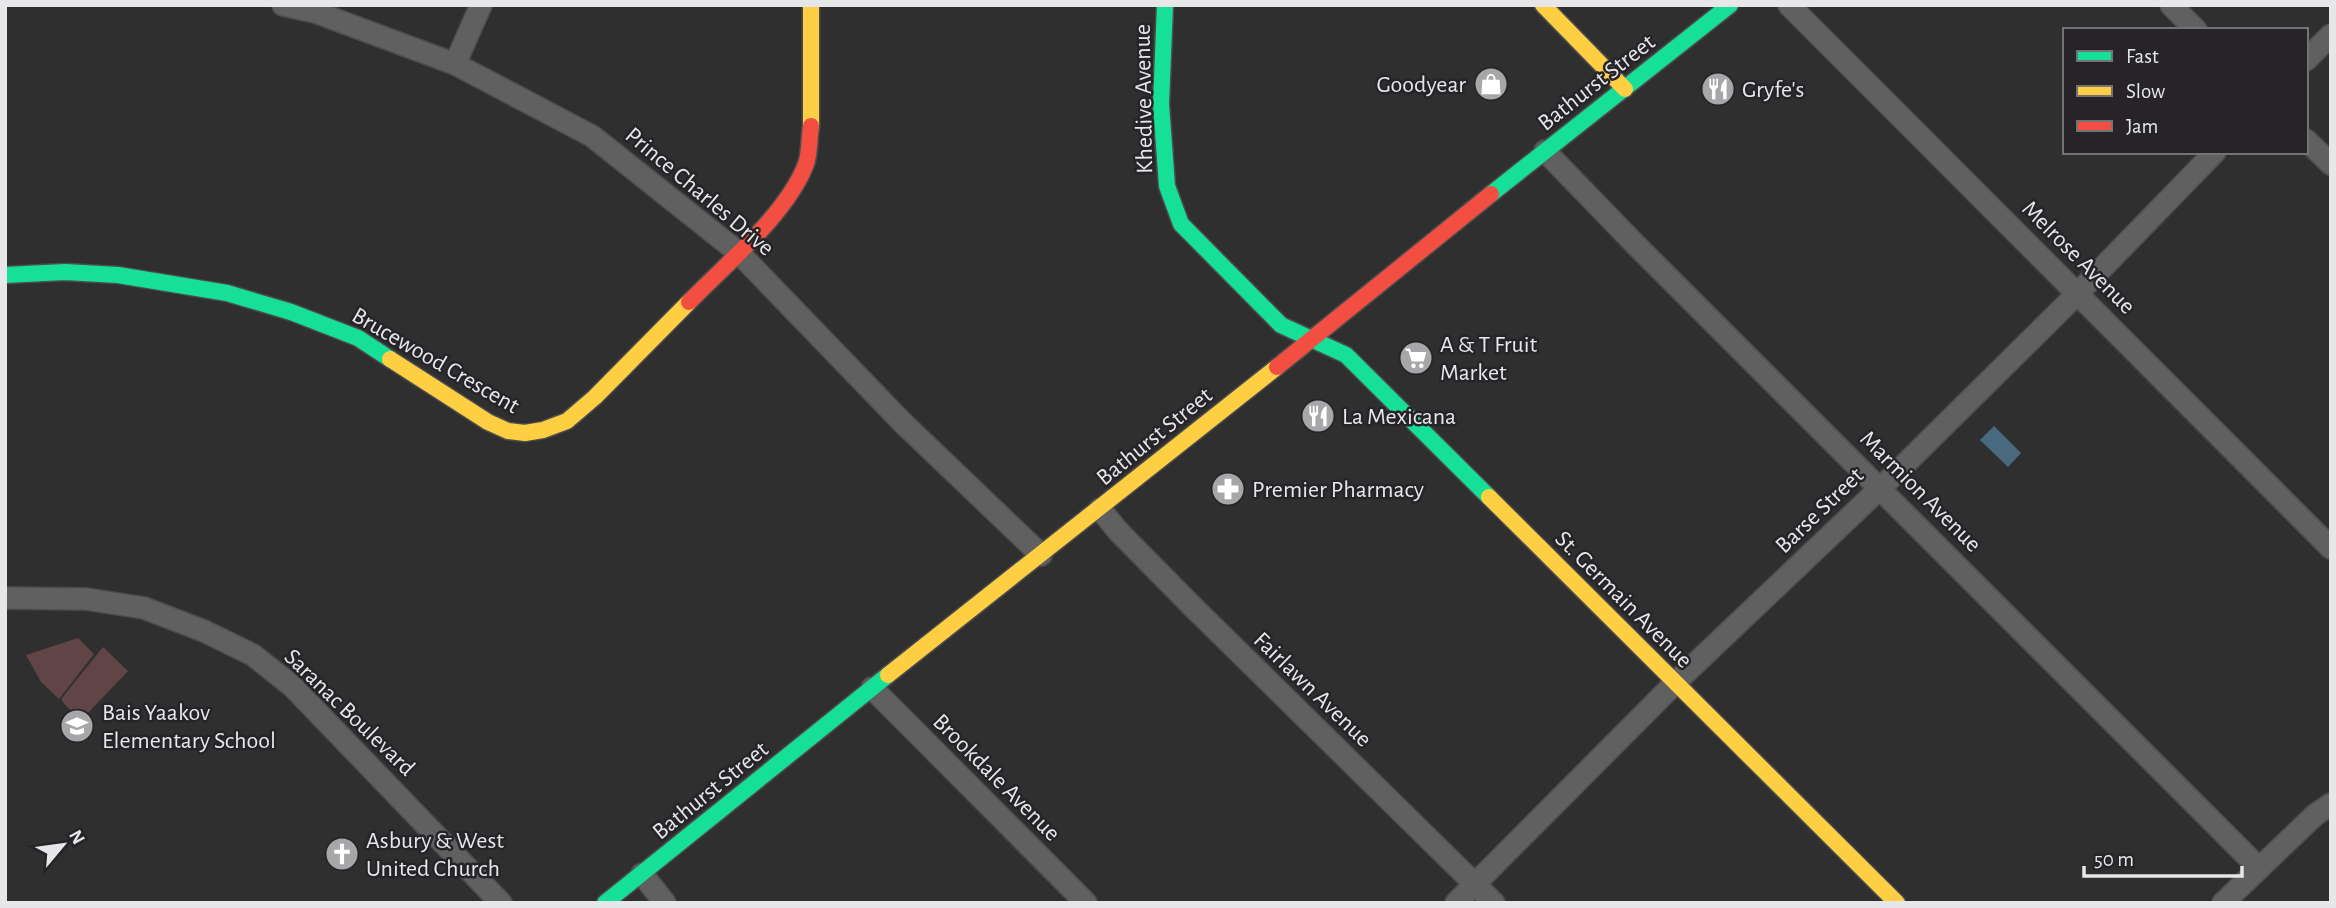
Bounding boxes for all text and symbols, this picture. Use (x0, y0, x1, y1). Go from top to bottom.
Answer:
street label: Khedive Avenue (1131, 24, 1157, 174)
legend (2063, 28, 2308, 154)
street label: Bathurst Street (1534, 30, 1660, 136)
text: Fast (2126, 46, 2159, 67)
shop icon: Goodyear (1472, 65, 1510, 103)
restaurant icon: Gryfe's (1699, 70, 1737, 108)
place label: Goodyear (1377, 73, 1466, 97)
place label: Gryfe's (1742, 78, 1804, 102)
text: Slow (2126, 81, 2165, 102)
text: Jam (2126, 116, 2158, 137)
street label: Prince Charles Drive (621, 123, 778, 261)
street label: Melrose Avenue (2017, 197, 2139, 319)
street label: Brucewood Crescent (348, 303, 524, 419)
place label: A & T Fruit Market (1440, 333, 1537, 385)
supermarket icon: A & T Fruit Market (1397, 339, 1435, 377)
street label: Bathurst Street (1092, 383, 1217, 490)
restaurant icon: La Mexicana (1299, 397, 1337, 435)
place label: La Mexicana (1342, 405, 1456, 429)
street label: Marmion Avenue (1855, 427, 1985, 557)
street label: Barse Street (1771, 463, 1869, 558)
pharmacy icon: Premier Pharmacy (1209, 470, 1247, 508)
place label: Premier Pharmacy (1252, 478, 1424, 502)
street label: St. Germain Avenue (1550, 527, 1696, 673)
street label: Fairlawn Avenue (1249, 628, 1376, 752)
street label: Saranac Boulevard (279, 645, 419, 781)
place label: Bais Yaakov Elementary School (102, 701, 276, 753)
school or university icon: Bais Yaakov Elementary School (58, 707, 96, 745)
street label: Brookdale Avenue (928, 709, 1065, 846)
street label: Bathurst Street (648, 737, 773, 844)
north arrow (28, 810, 98, 880)
text: N (65, 827, 88, 848)
place label: Asbury & West United Church (366, 829, 504, 881)
scale bar (2084, 834, 2242, 878)
church icon: Asbury & West United Church (323, 835, 361, 873)
text: 50 m (2094, 849, 2134, 870)

